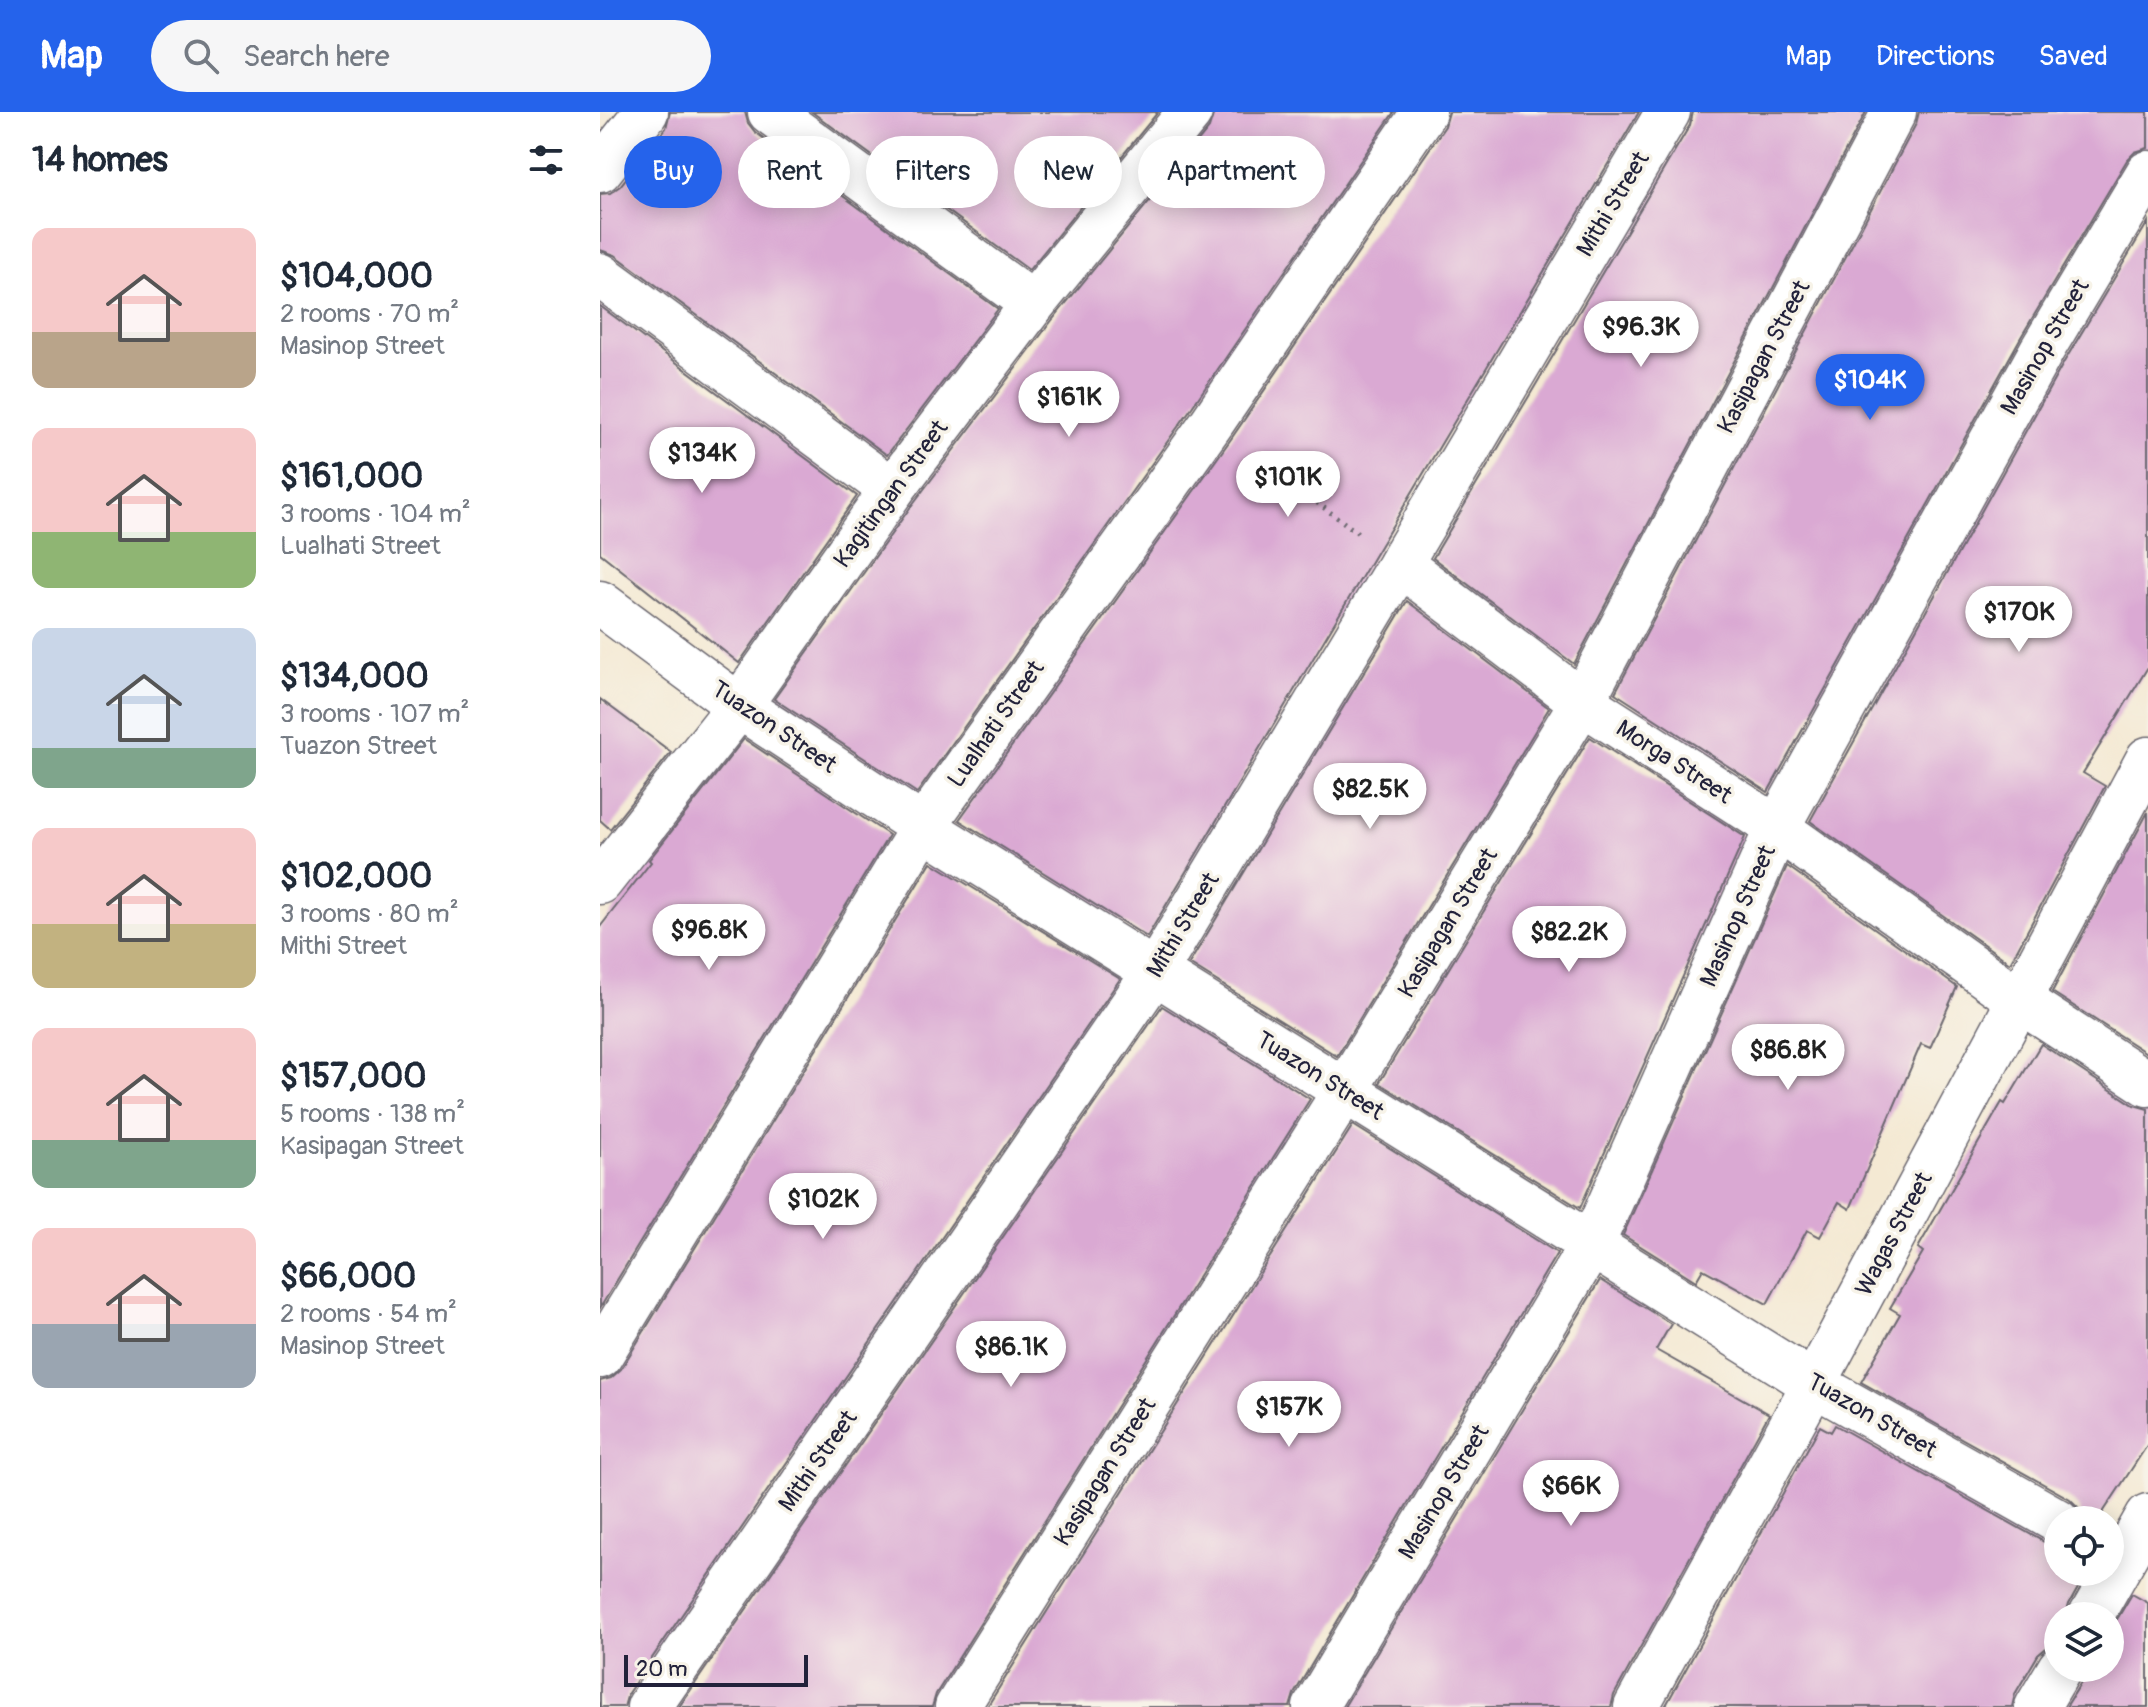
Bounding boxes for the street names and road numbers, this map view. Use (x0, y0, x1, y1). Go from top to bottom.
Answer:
street label: Mithi Street (1570, 146, 1656, 262)
street label: Masinop Street (1994, 274, 2096, 420)
street label: Kasipagan Street (1711, 275, 1817, 439)
street label: Kagitingan Street (828, 414, 955, 574)
street label: Lualhati Street (942, 655, 1051, 793)
street label: Tuazon Street (706, 674, 842, 780)
street label: Morga Street (1611, 714, 1738, 810)
street label: Masinop Street (1694, 840, 1782, 991)
street label: Kasipagan Street (1392, 843, 1504, 1003)
street label: Mithi Street (1140, 867, 1226, 983)
street label: Tuazon Street (1251, 1025, 1389, 1127)
street label: Wagas Street (1849, 1167, 1939, 1301)
street label: Tuazon Street (1802, 1367, 1942, 1465)
street label: Kasipagan Street (1048, 1392, 1162, 1552)
street label: Mithi Street (772, 1404, 864, 1517)
street label: Masinop Street (1392, 1419, 1496, 1565)

